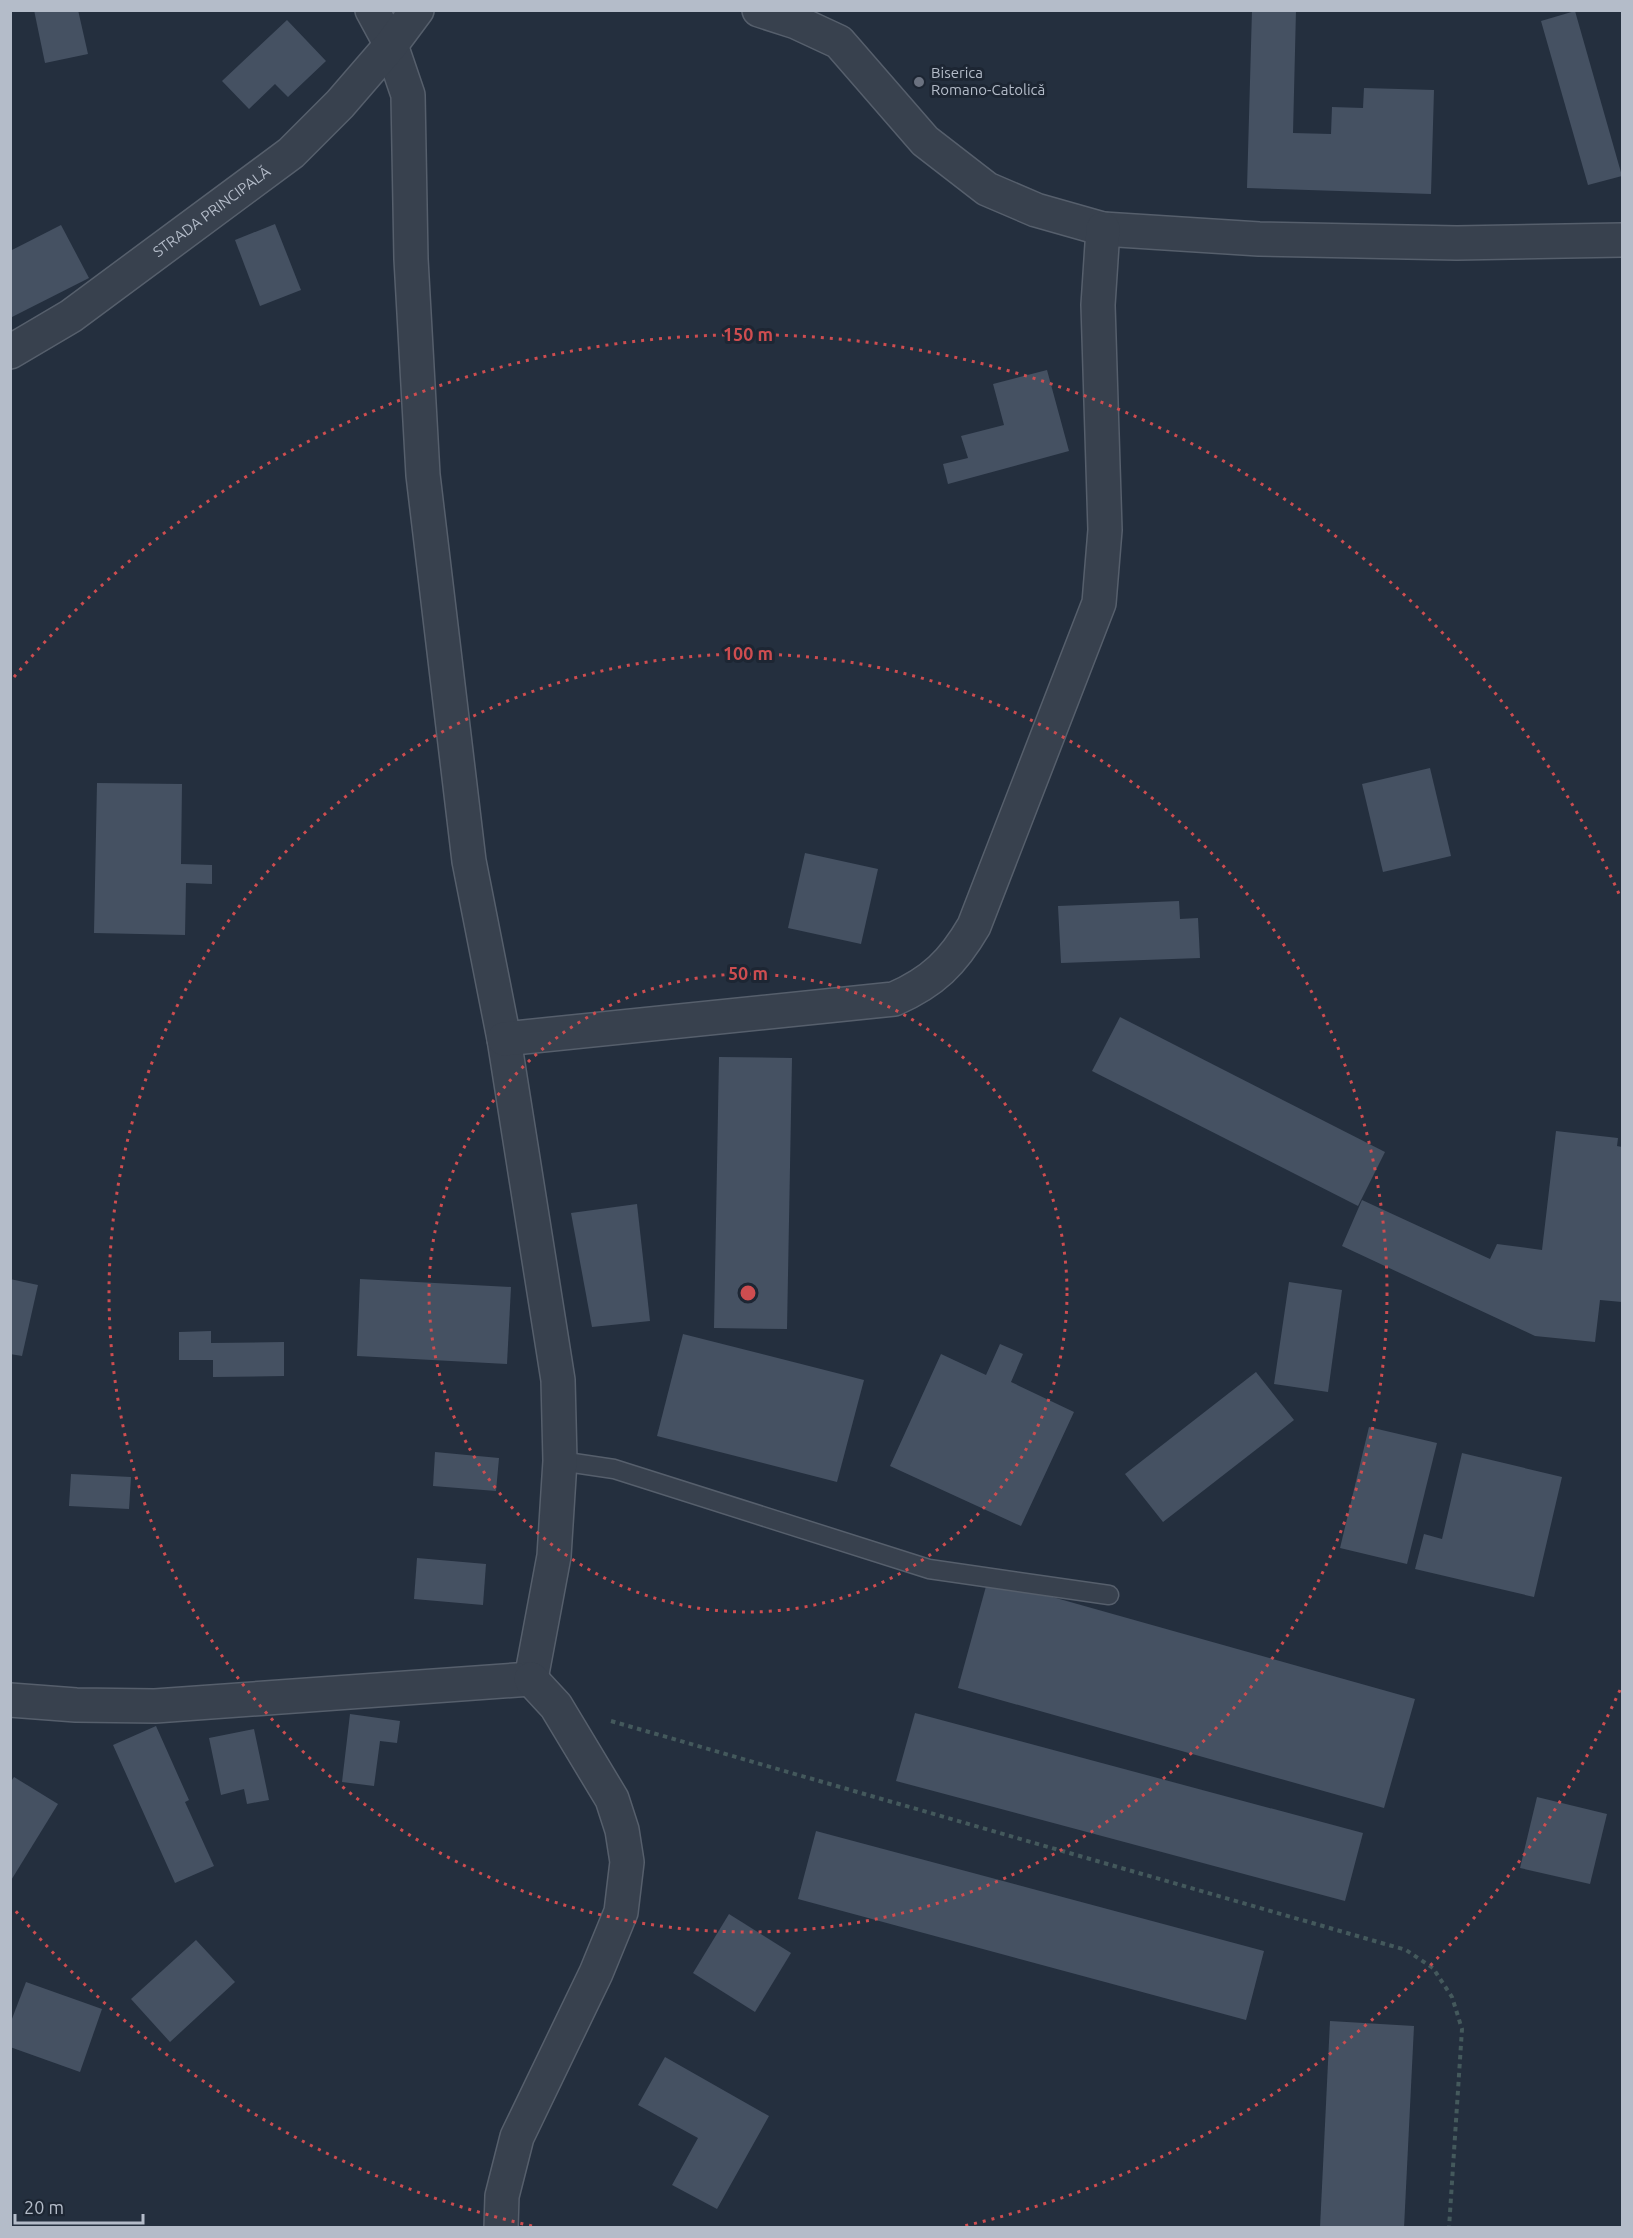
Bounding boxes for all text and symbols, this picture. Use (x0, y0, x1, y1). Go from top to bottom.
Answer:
place label: Biserica Romano-Catolică (931, 64, 1045, 98)
marker: Biserica Romano-Catolică (912, 75, 926, 89)
street label: STRADA PRINCIPALĂ (150, 162, 273, 260)
text: 150 m (723, 324, 773, 344)
text: 100 m (723, 643, 773, 663)
text: 50 m (728, 963, 768, 983)
centre of rings (738, 1283, 758, 1303)
scale bar (15, 2187, 142, 2225)
text: 20 m (24, 2197, 64, 2217)

